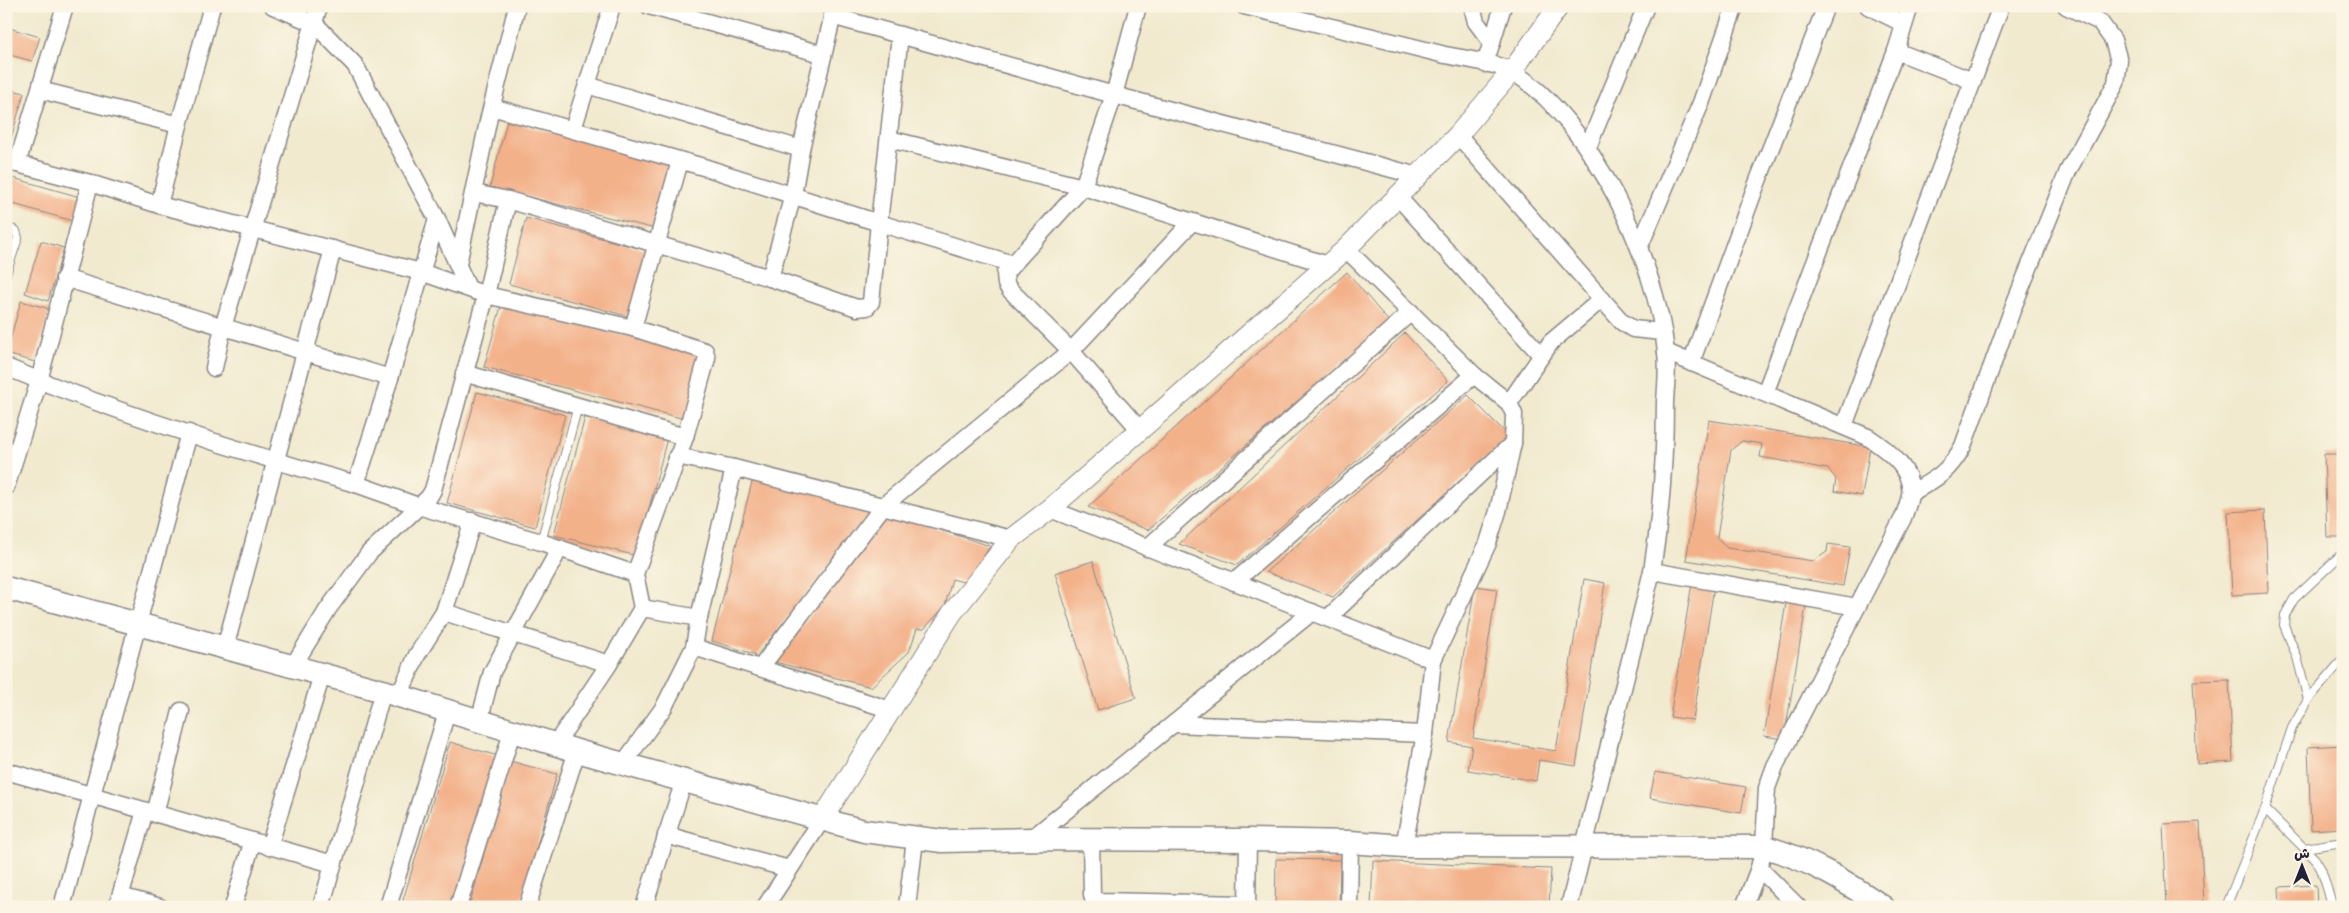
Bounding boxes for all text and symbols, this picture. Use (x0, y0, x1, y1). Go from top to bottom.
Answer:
north arrow (2276, 840, 2326, 890)
text: ش (2294, 843, 2310, 865)

